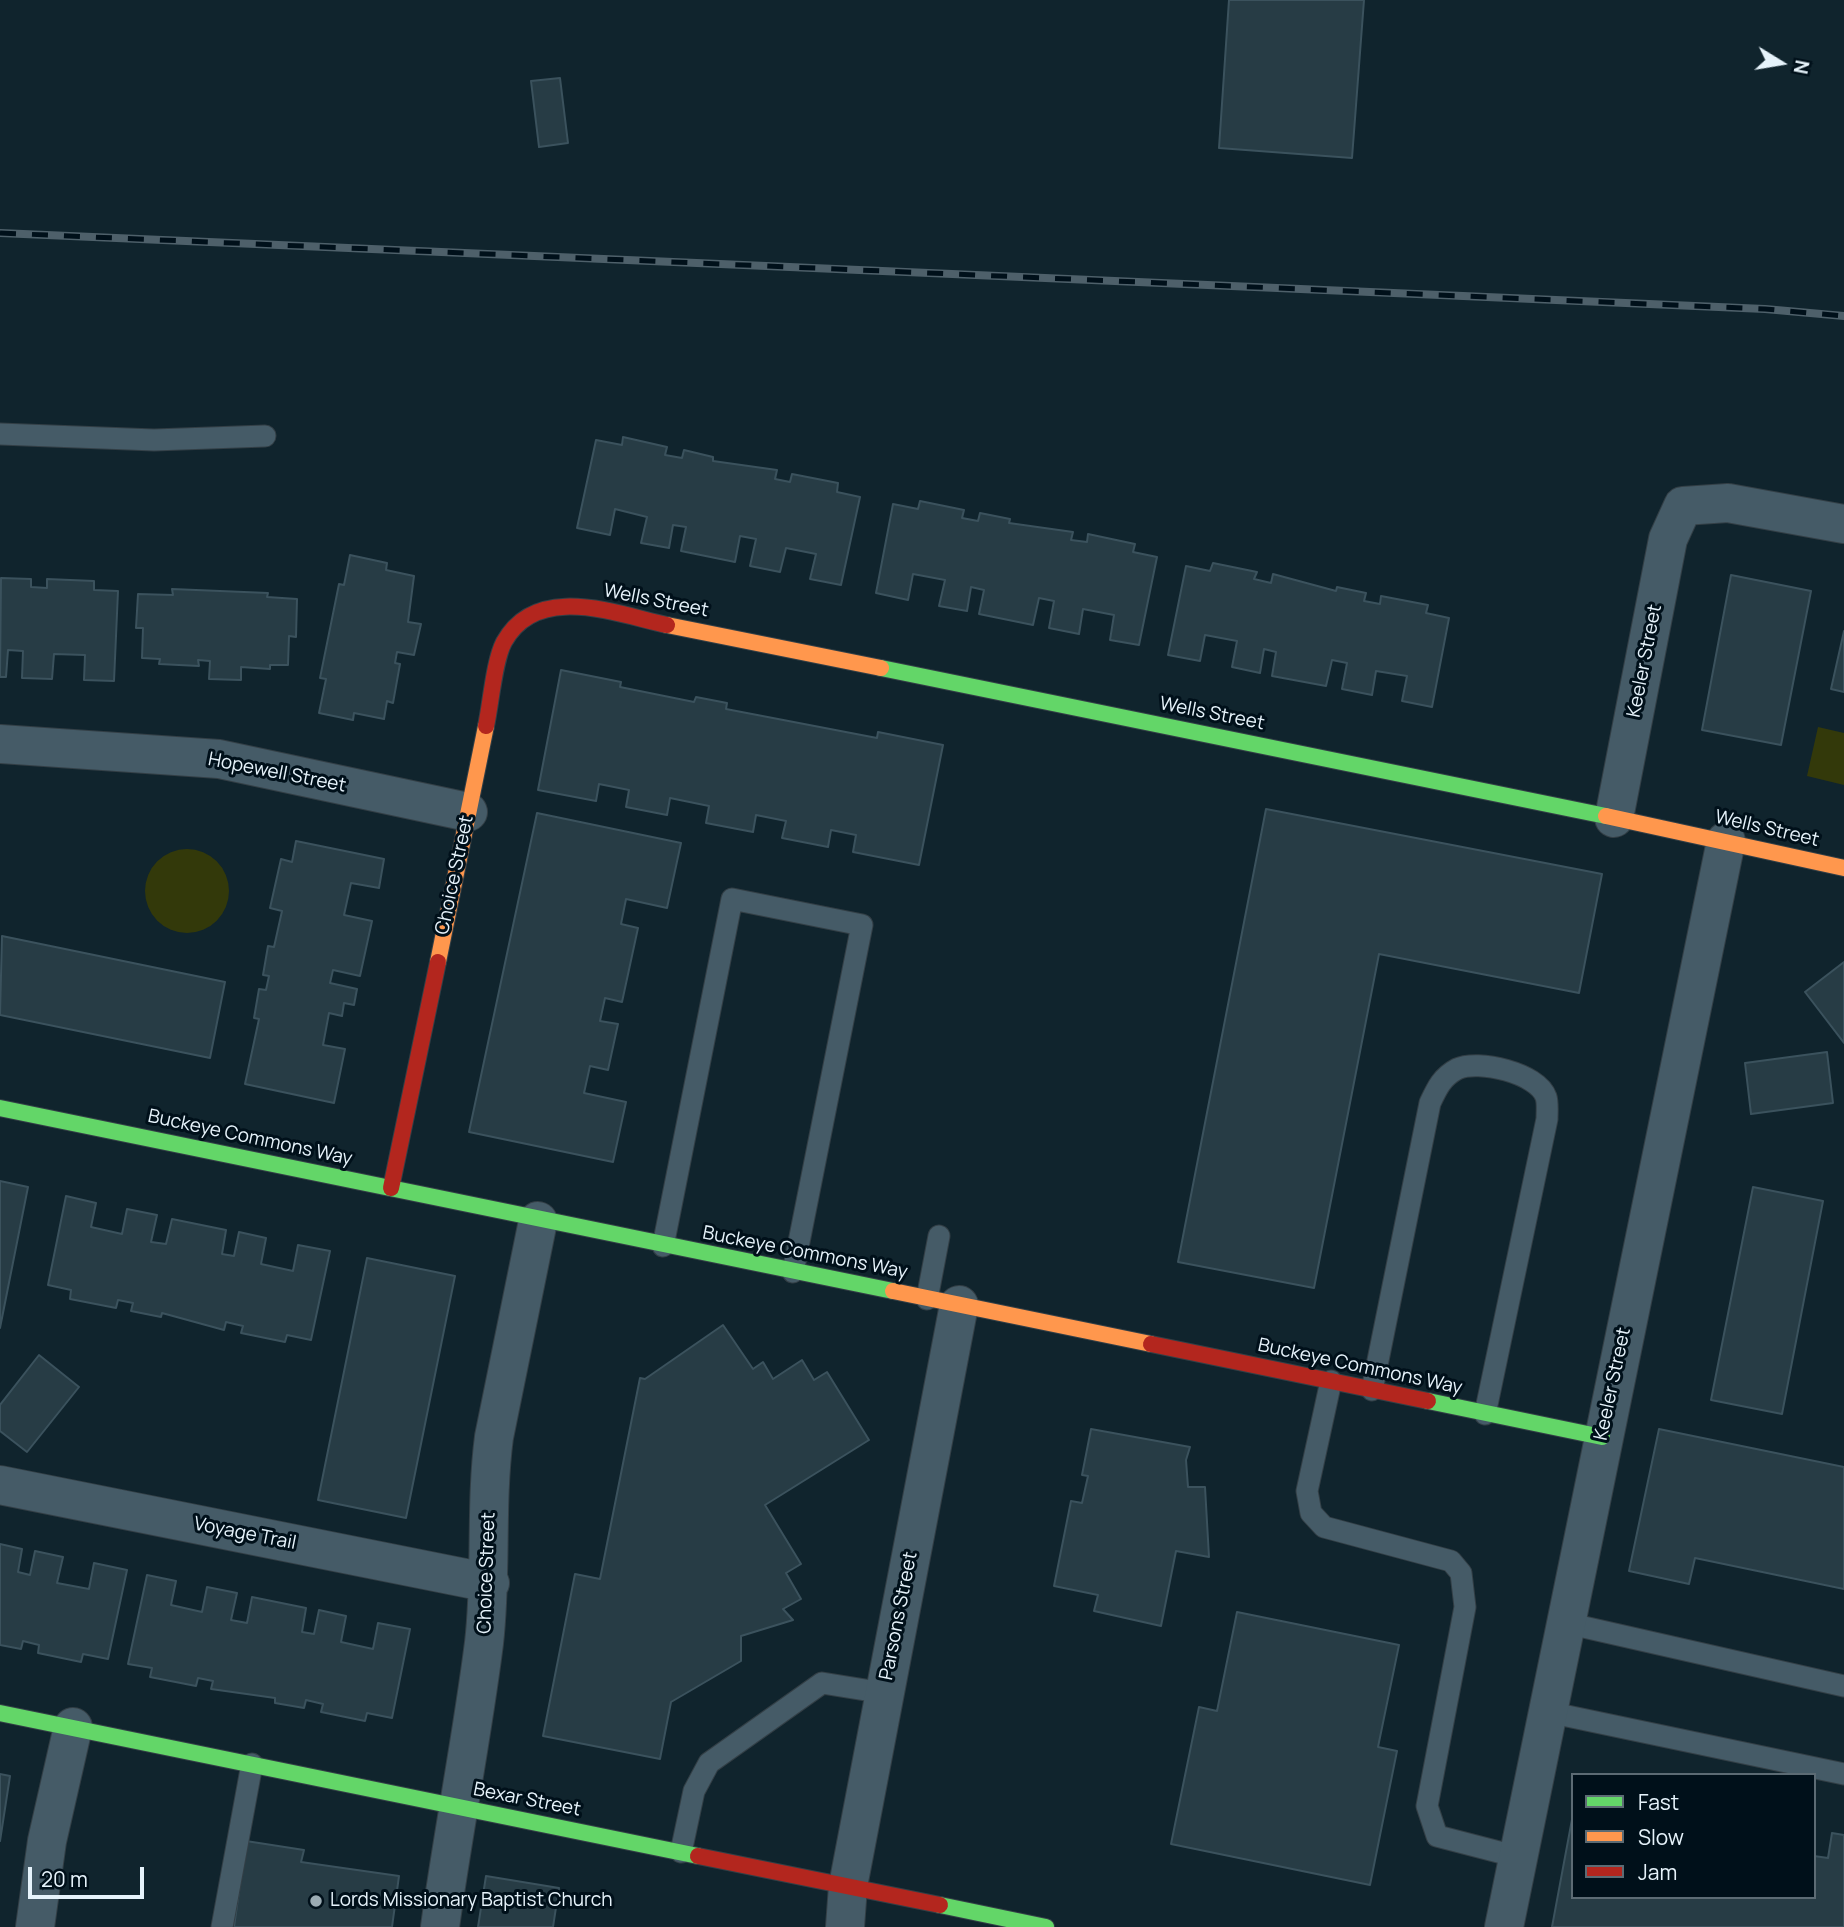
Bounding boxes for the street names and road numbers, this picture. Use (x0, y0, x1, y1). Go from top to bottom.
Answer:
street label: Wells Street (602, 580, 710, 622)
street label: Keeler Street (1623, 603, 1667, 719)
street label: Wells Street (1158, 693, 1266, 735)
street label: Hopewell Street (206, 748, 348, 798)
street label: Wells Street (1713, 806, 1821, 852)
street label: Choice Street (431, 813, 479, 937)
street label: Buckeye Commons Way (146, 1105, 354, 1171)
street label: Buckeye Commons Way (701, 1222, 909, 1284)
street label: Keeler Street (1590, 1326, 1636, 1442)
street label: Buckeye Commons Way (1256, 1334, 1464, 1400)
street label: Choice Street (473, 1512, 501, 1634)
street label: Voyage Trail (192, 1513, 298, 1555)
street label: Parsons Street (875, 1550, 923, 1682)
street label: Bexar Street (471, 1778, 583, 1822)

